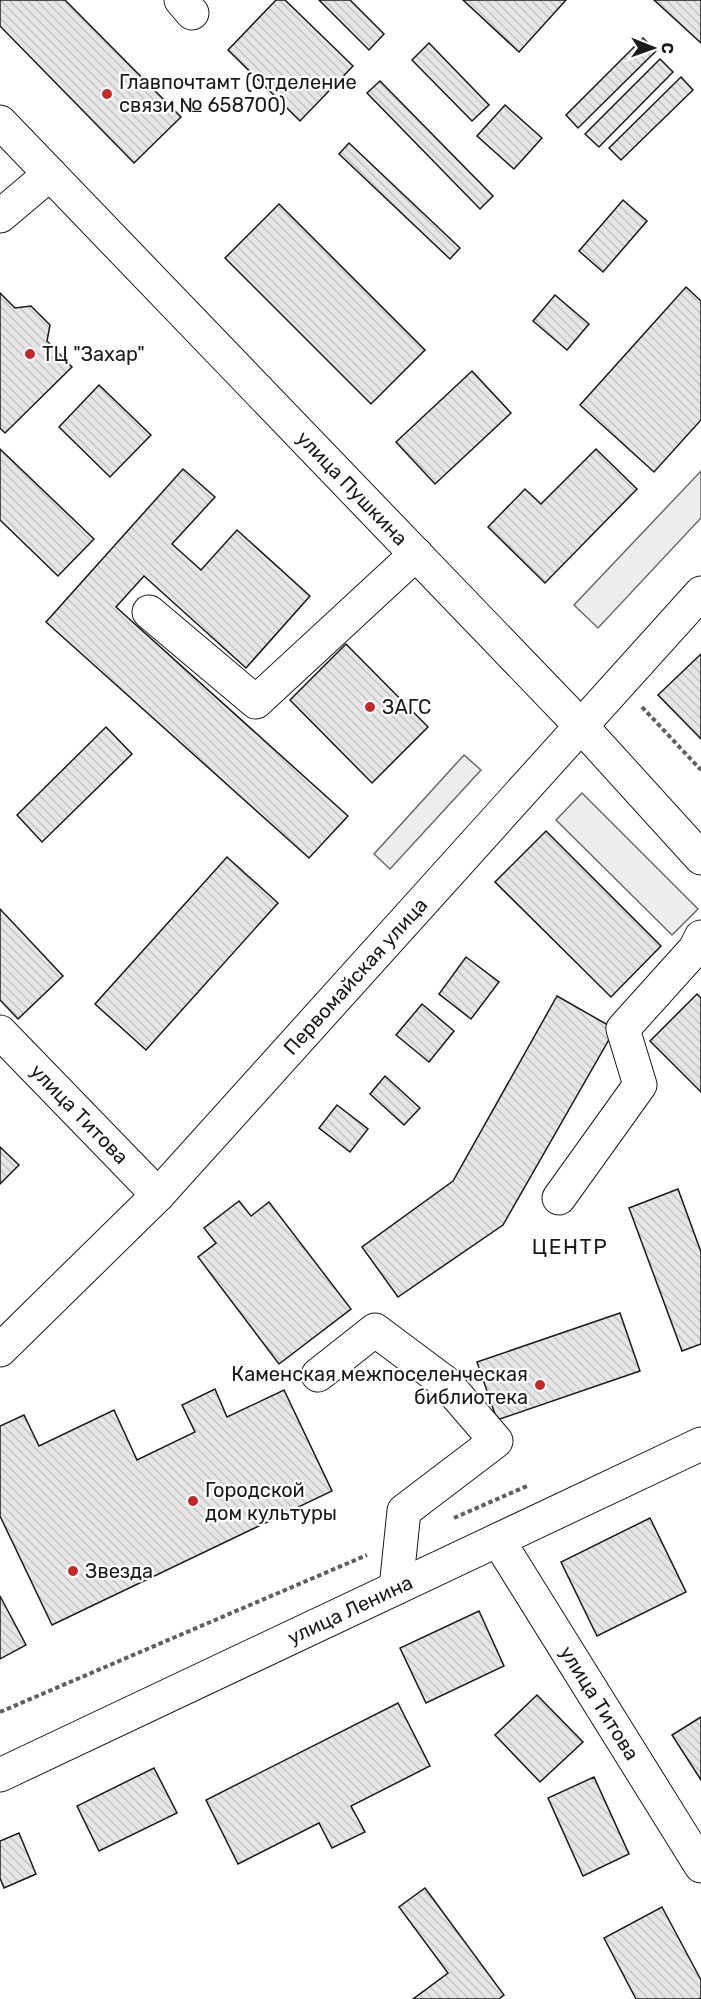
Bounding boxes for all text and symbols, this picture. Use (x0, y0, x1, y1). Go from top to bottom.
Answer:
north arrow (623, 18, 683, 78)
text: С (658, 42, 677, 54)
place label: Главпочтамт (Отделение связи № 658700) (119, 70, 357, 117)
marker: Главпочтамт (Отделение связи № 658700) (100, 87, 114, 101)
place label: ТЦ "Захар" (42, 342, 145, 366)
marker: ТЦ "Захар" (23, 347, 37, 361)
street label: улица Пушкина (292, 426, 413, 550)
place label: ЗАГС (382, 695, 431, 719)
marker: ЗАГС (363, 700, 377, 714)
street label: Первомайская улица (278, 893, 432, 1060)
street label: улица Титова (25, 1059, 133, 1169)
district label: ЦЕНТР (532, 1234, 608, 1259)
place label: Каменская межпоселенческая библиотека (231, 1362, 528, 1409)
marker: Каменская межпоселенческая библиотека (533, 1378, 547, 1392)
place label: Городской дом культуры (205, 1478, 337, 1525)
marker: Городской дом культуры (186, 1494, 200, 1508)
place label: Звезда (85, 1559, 153, 1583)
marker: Звезда (66, 1564, 80, 1578)
street label: улица Ленина (284, 1570, 416, 1650)
street label: улица Титова (555, 1641, 644, 1765)

